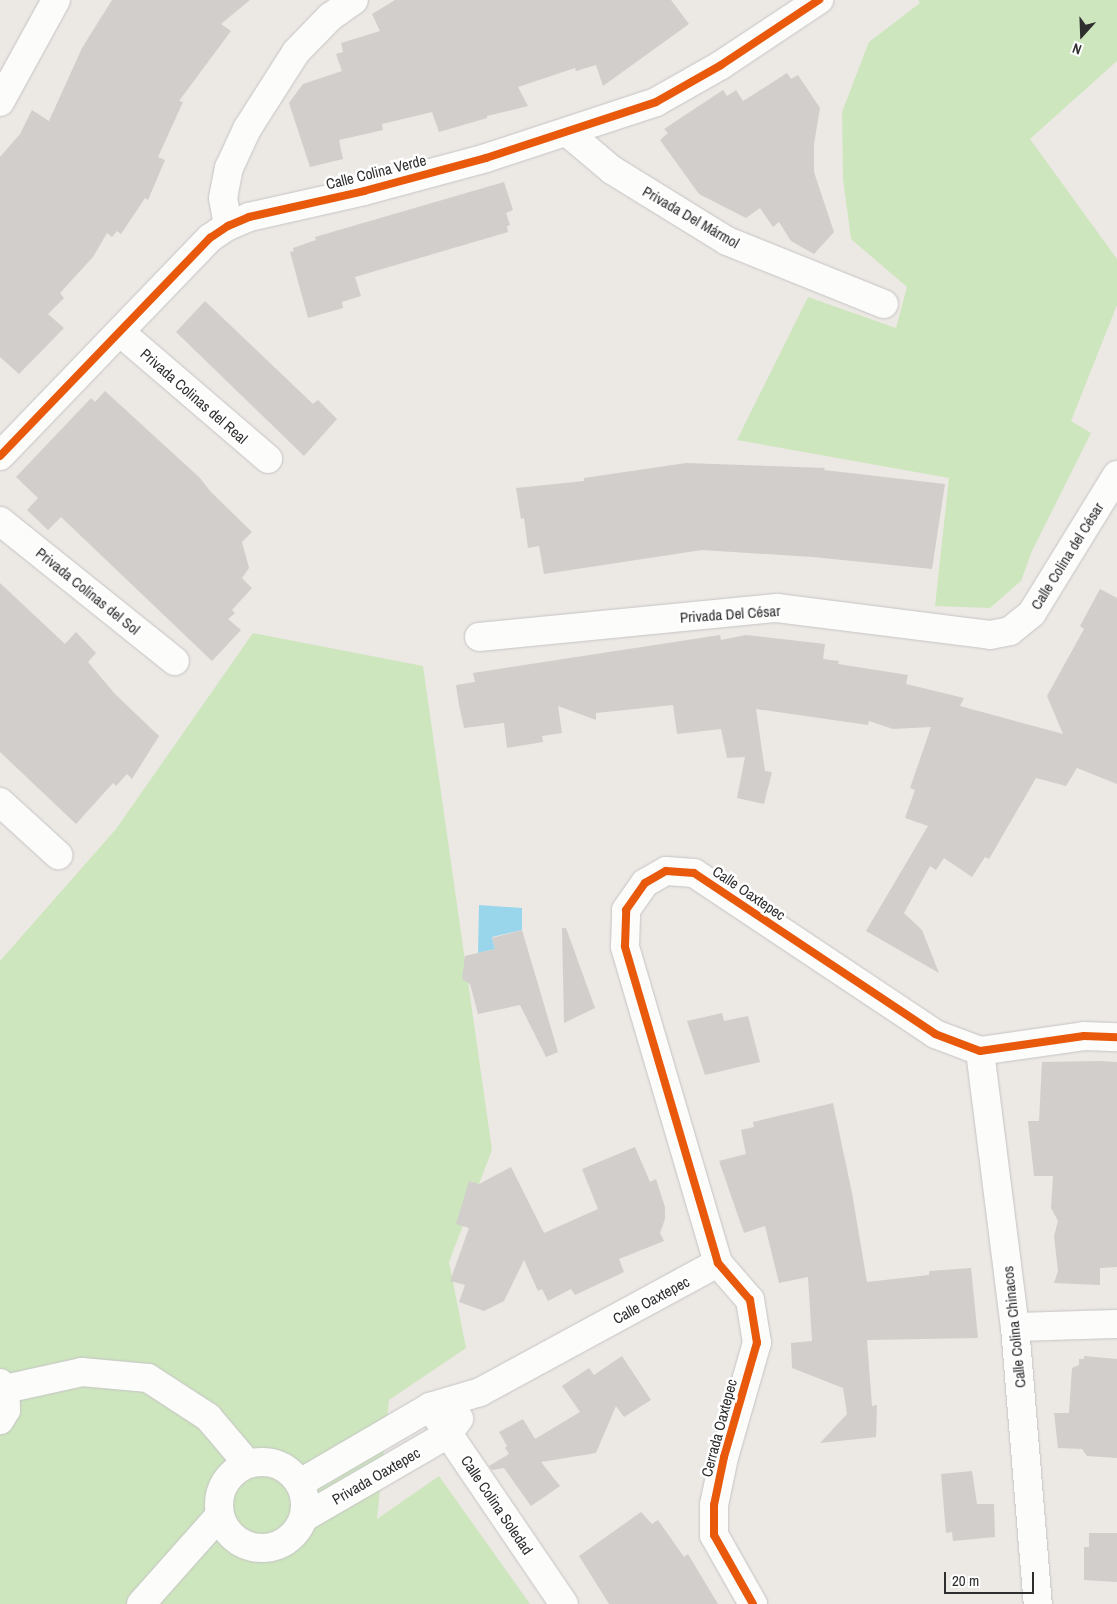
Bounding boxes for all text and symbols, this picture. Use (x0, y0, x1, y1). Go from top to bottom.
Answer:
north arrow (1057, 10, 1107, 60)
text: N (1070, 39, 1084, 59)
street label: Calle Colina Verde (324, 151, 428, 193)
street label: Privada Del Mármol (639, 182, 743, 252)
street label: Privada Colinas del Real (137, 345, 251, 447)
street label: Calle Colina del César (1027, 499, 1107, 613)
street label: Privada Colinas del Sol (32, 544, 144, 638)
street label: Privada Del César (679, 602, 781, 626)
street label: Calle Oaxtepec (709, 862, 789, 924)
street label: Calle Colina Chinacos (999, 1265, 1029, 1389)
street label: Calle Oaxtepec (610, 1272, 692, 1328)
street label: Cerrada Oaxtepec (697, 1377, 741, 1479)
street label: Privada Oaxtepec (329, 1444, 423, 1508)
street label: Calle Colina Soledad (457, 1452, 537, 1558)
scale bar (947, 1562, 1037, 1594)
text: 20 m (952, 1570, 979, 1591)

